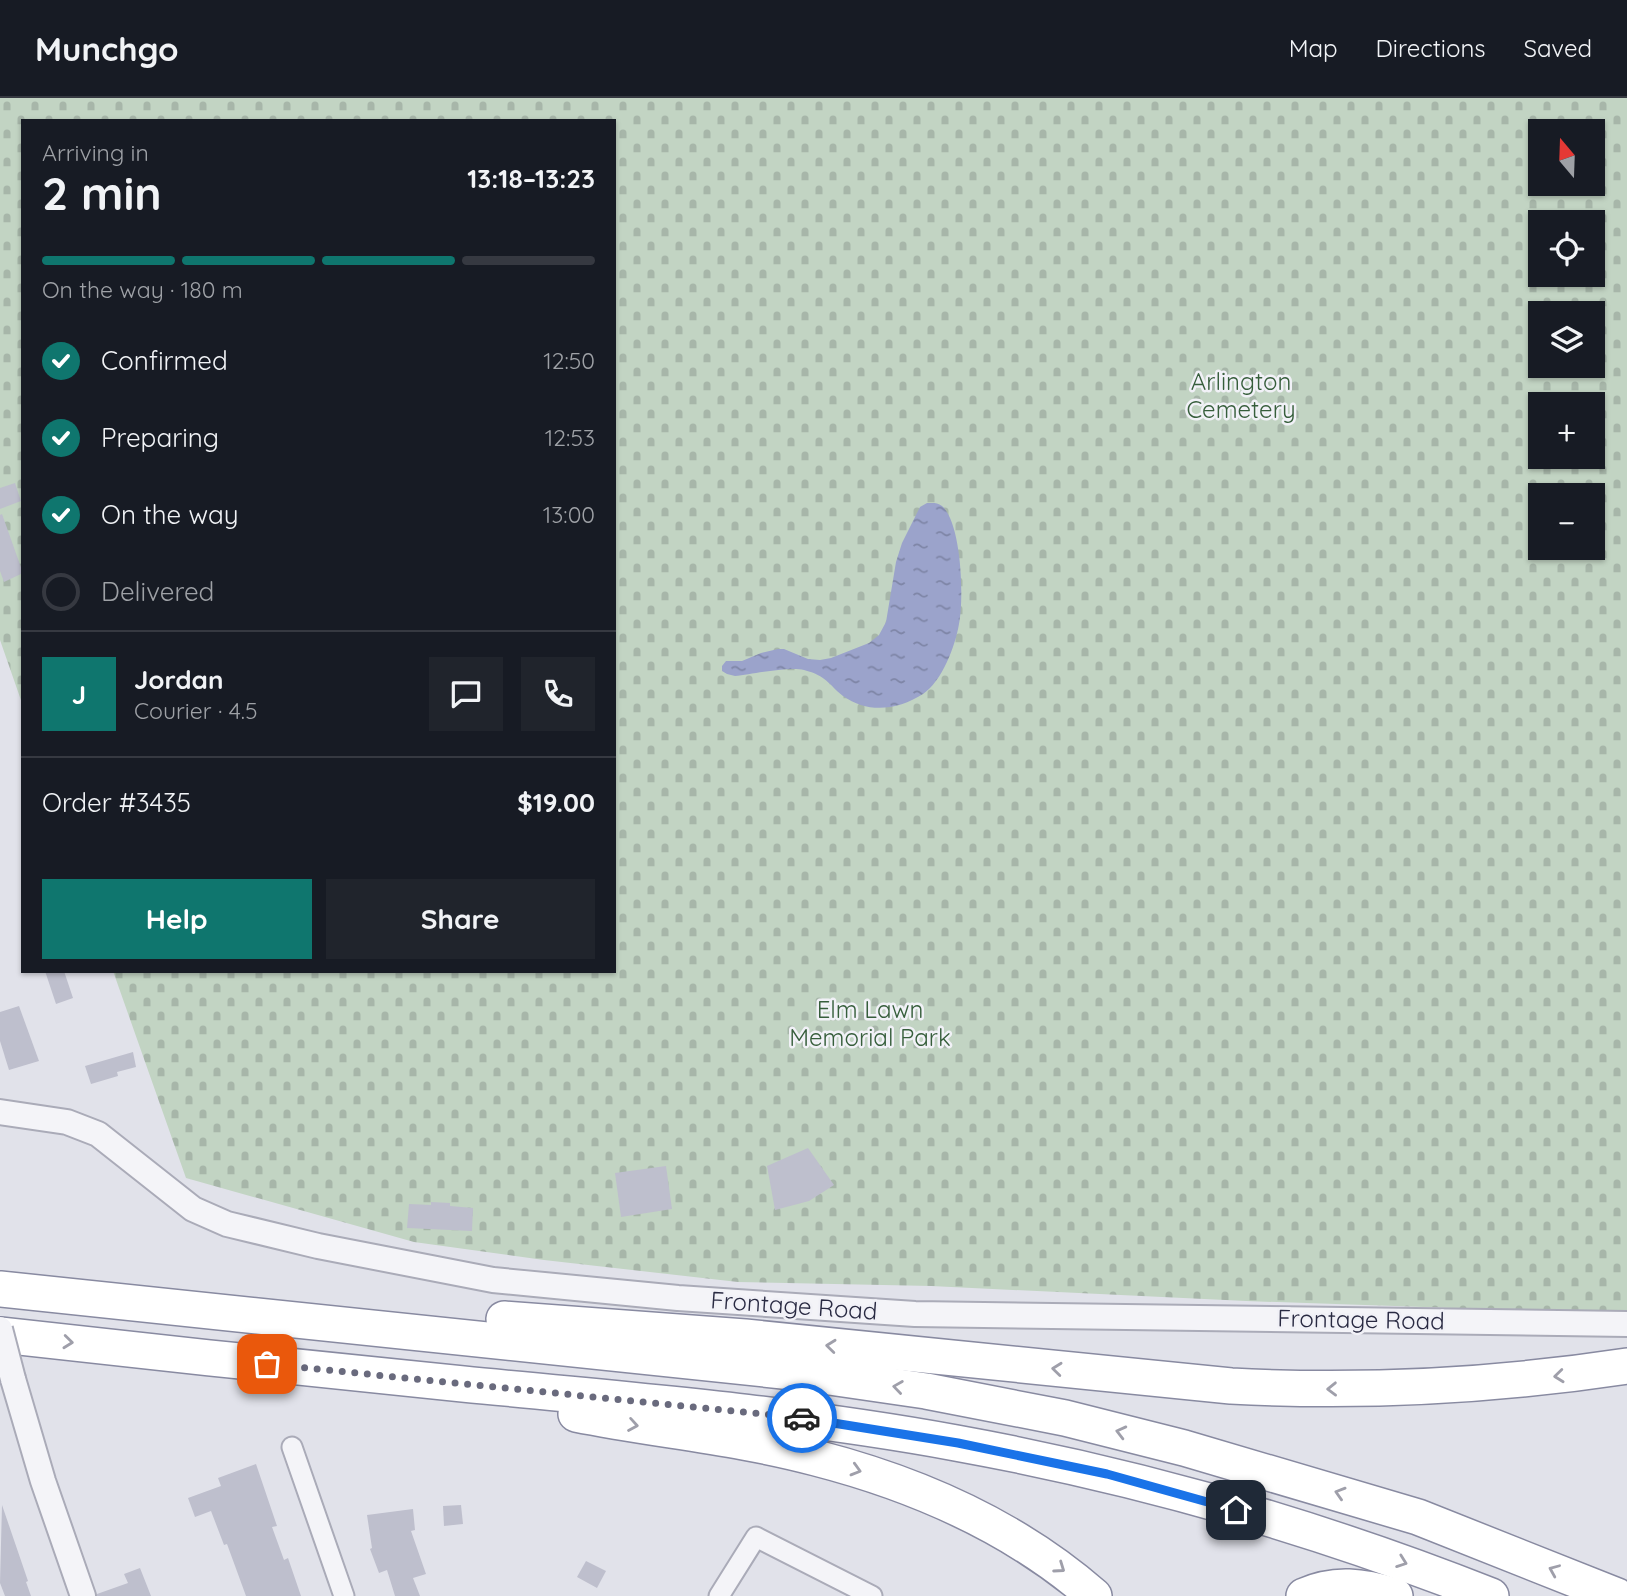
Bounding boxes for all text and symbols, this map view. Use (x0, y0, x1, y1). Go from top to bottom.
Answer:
text: Munchgo (35, 28, 179, 69)
text: Map (1289, 33, 1338, 63)
text: Directions (1376, 33, 1486, 63)
text: Saved (1524, 33, 1592, 63)
north arrow (1528, 119, 1605, 196)
map controls (1528, 119, 1605, 560)
text: Arriving in (42, 138, 149, 167)
text: 13:18–13:23 (467, 162, 595, 195)
text: 2 min (42, 164, 162, 222)
button: locate (1528, 210, 1605, 287)
text: On the way · 180 m (42, 275, 243, 304)
button: layers (1528, 301, 1605, 378)
icon: check (42, 342, 80, 380)
text: Confirmed (101, 344, 228, 377)
text: 12:50 (543, 346, 595, 375)
park label: Arlington Cemetery (1186, 366, 1296, 424)
button: + (1528, 392, 1605, 469)
icon: check (42, 419, 80, 457)
text: Preparing (101, 421, 219, 454)
text: 12:53 (545, 423, 595, 452)
button: − (1528, 483, 1605, 560)
icon: check (42, 496, 80, 534)
text: On the way (101, 498, 239, 531)
text: 13:00 (543, 500, 595, 529)
text: Delivered (101, 575, 214, 608)
button: chat (429, 657, 503, 731)
button: phone (521, 657, 595, 731)
text: Jordan (134, 663, 223, 696)
text: J (72, 678, 86, 711)
text: Courier · 4.5 (134, 696, 258, 725)
text: Order #3435 (42, 786, 191, 819)
text: $19.00 (517, 786, 595, 819)
button: Help (42, 879, 312, 959)
button: Share (326, 879, 595, 959)
park label: Elm Lawn Memorial Park (789, 994, 951, 1052)
street label: Frontage Road (710, 1284, 879, 1326)
street label: Frontage Road (1277, 1303, 1445, 1335)
pin (237, 1334, 297, 1394)
one-way arrow (62, 1335, 74, 1350)
one-way arrow (825, 1339, 836, 1354)
icon: bag (248, 1345, 286, 1383)
one-way arrow (1051, 1362, 1062, 1377)
one-way arrow (1554, 1368, 1565, 1383)
one-way arrow (892, 1380, 904, 1395)
one-way arrow (1327, 1382, 1338, 1397)
courier (767, 1383, 837, 1453)
icon: car (783, 1399, 821, 1437)
one-way arrow (627, 1417, 639, 1432)
one-way arrow (1115, 1426, 1127, 1440)
one-way arrow (850, 1461, 862, 1476)
pin (1206, 1480, 1266, 1540)
one-way arrow (1334, 1487, 1346, 1502)
icon: home (1217, 1491, 1255, 1529)
one-way arrow (1395, 1554, 1407, 1568)
one-way arrow (1052, 1560, 1065, 1572)
one-way arrow (1548, 1564, 1561, 1578)

